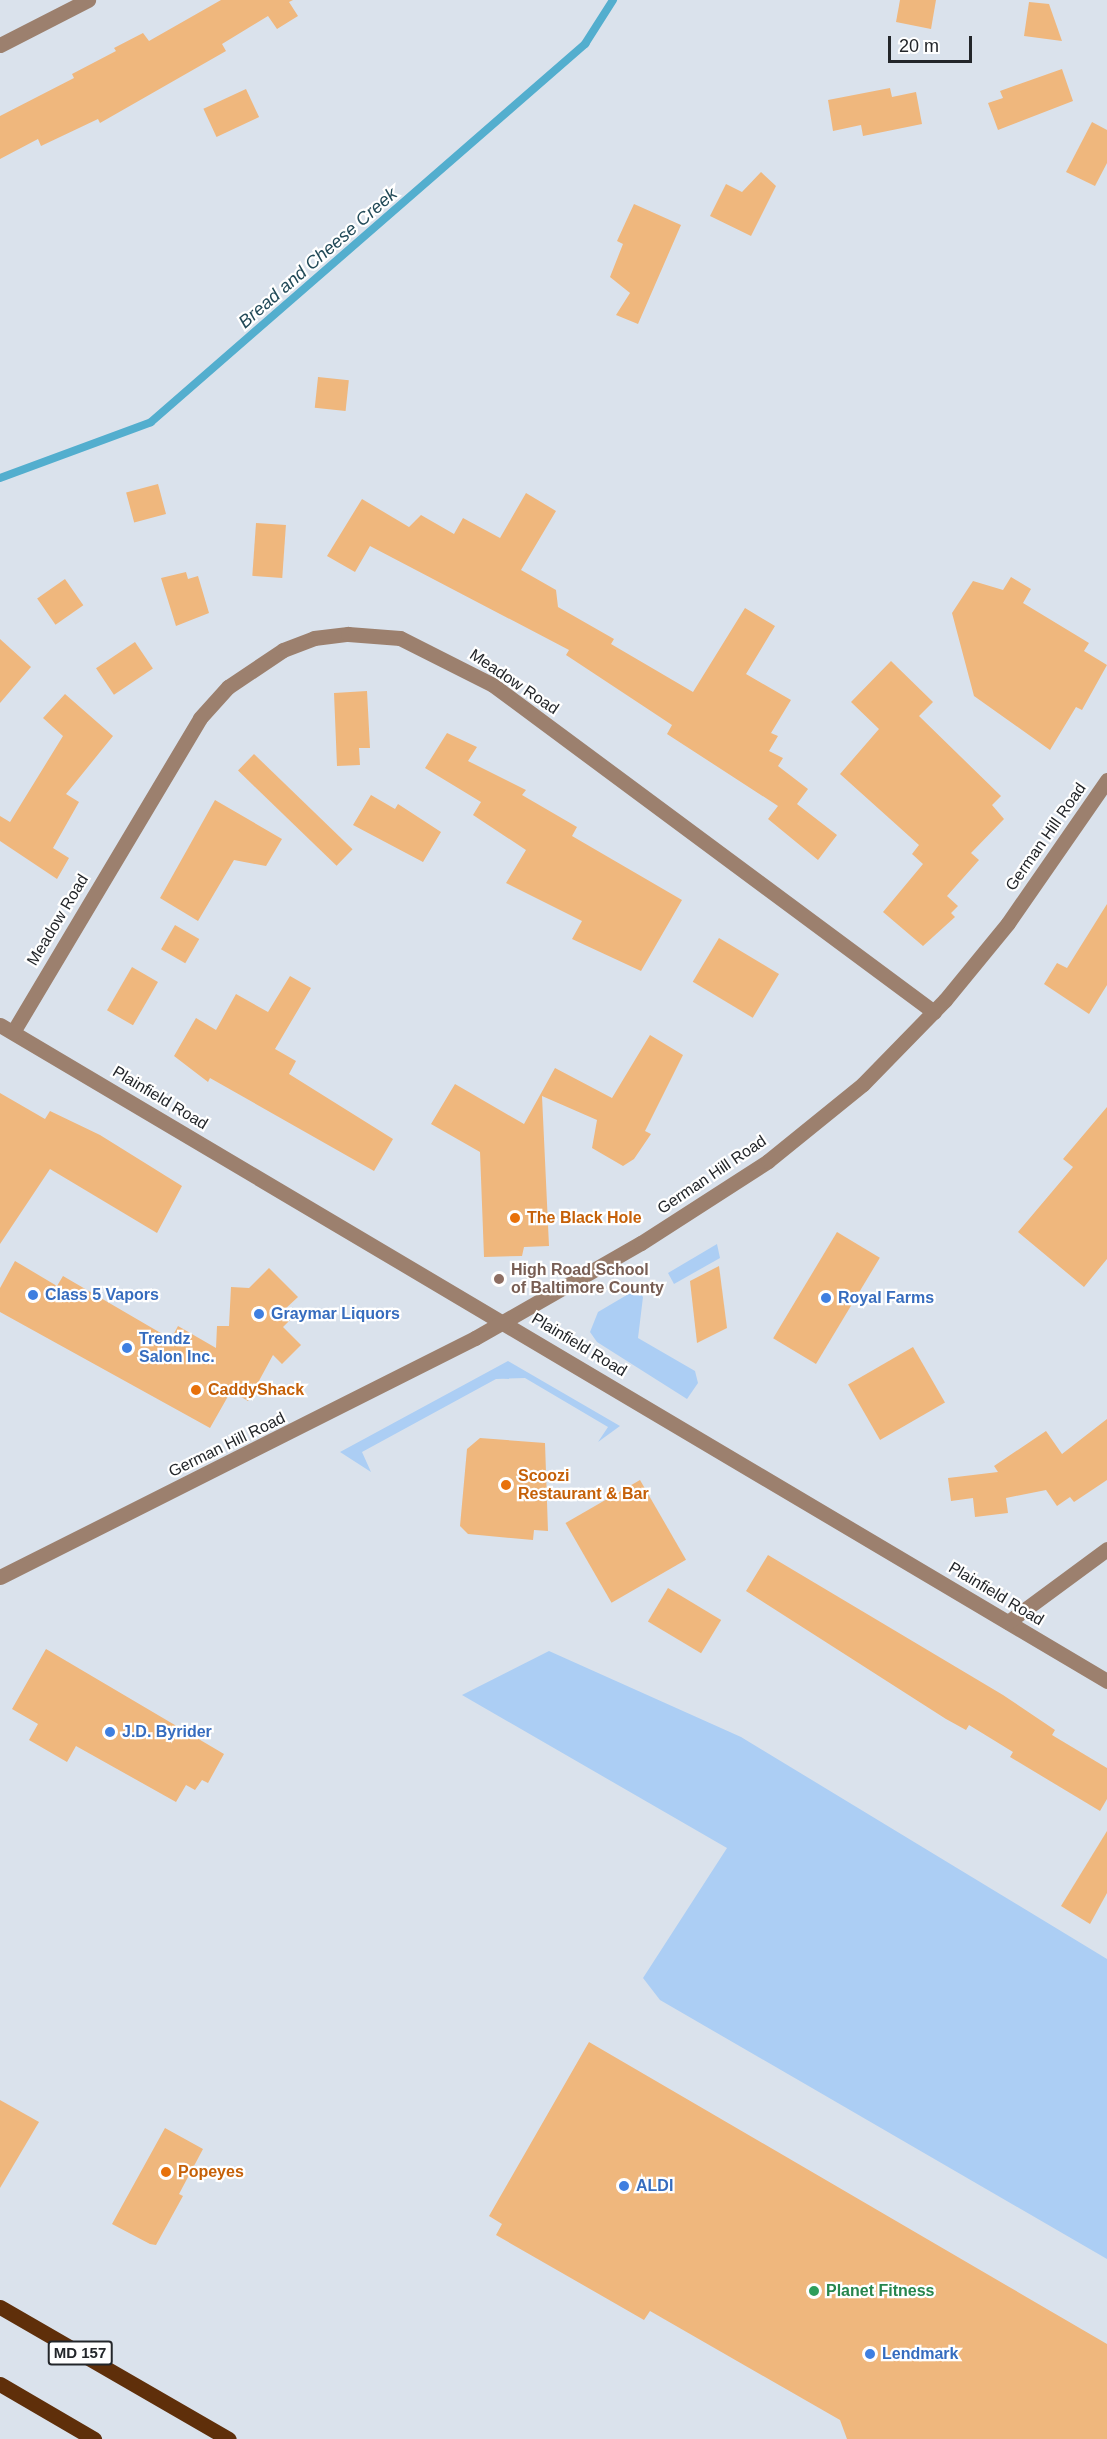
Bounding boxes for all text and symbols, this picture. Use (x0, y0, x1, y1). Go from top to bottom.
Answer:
scale bar (891, 24, 975, 62)
text: 20 m (899, 36, 939, 56)
water label: Bread and Cheese Creek (234, 183, 402, 333)
street label: Meadow Road (466, 645, 562, 719)
street label: German Hill Road (1002, 779, 1090, 895)
street label: Meadow Road (23, 871, 93, 969)
street label: Plainfield Road (109, 1062, 211, 1134)
street label: German Hill Road (654, 1131, 770, 1219)
place label: The Black Hole (527, 1208, 642, 1228)
marker: The Black Hole (508, 1211, 522, 1225)
place label: High Road School of Baltimore County (511, 1260, 664, 1298)
marker: High Road School of Baltimore County (492, 1272, 506, 1286)
place label: Class 5 Vapors (45, 1285, 159, 1305)
marker: Class 5 Vapors (26, 1288, 40, 1302)
place label: Royal Farms (838, 1288, 934, 1308)
marker: Royal Farms (819, 1291, 833, 1305)
place label: Graymar Liquors (271, 1304, 400, 1324)
marker: Graymar Liquors (252, 1307, 266, 1321)
street label: Plainfield Road (528, 1309, 630, 1381)
place label: Trendz Salon Inc. (139, 1329, 215, 1367)
marker: Trendz Salon Inc. (120, 1341, 134, 1355)
place label: CaddyShack (208, 1380, 304, 1400)
marker: CaddyShack (189, 1383, 203, 1397)
street label: German Hill Road (166, 1409, 288, 1481)
place label: Scoozi Restaurant & Bar (518, 1466, 649, 1504)
marker: Scoozi Restaurant & Bar (499, 1478, 513, 1492)
street label: Plainfield Road (945, 1558, 1047, 1630)
place label: J.D. Byrider (122, 1722, 212, 1742)
marker: J.D. Byrider (103, 1725, 117, 1739)
place label: Popeyes (178, 2162, 244, 2182)
marker: Popeyes (159, 2165, 173, 2179)
place label: ALDI (636, 2176, 673, 2196)
marker: ALDI (617, 2179, 631, 2193)
place label: Planet Fitness (826, 2281, 934, 2301)
marker: Planet Fitness (807, 2284, 821, 2298)
road number: MD 157 (47, 2341, 113, 2365)
place label: Lendmark (882, 2344, 958, 2364)
marker: Lendmark (863, 2347, 877, 2361)

